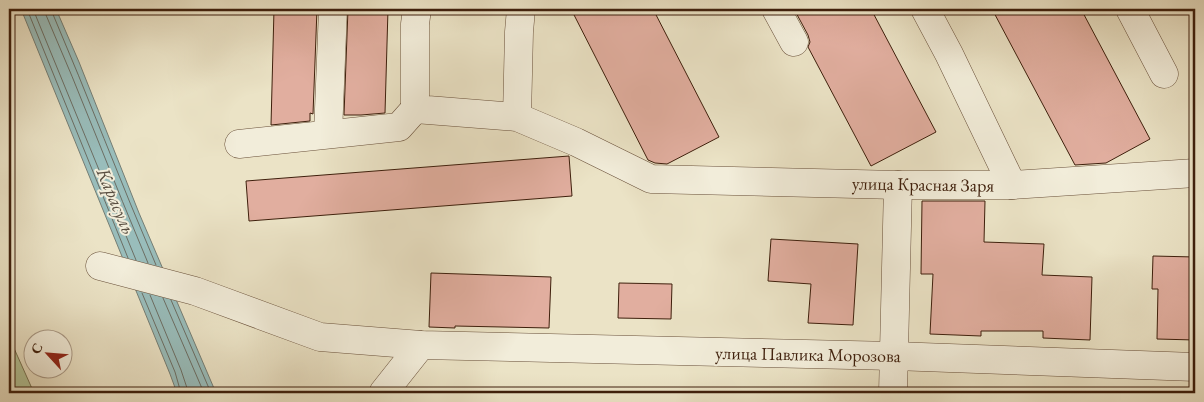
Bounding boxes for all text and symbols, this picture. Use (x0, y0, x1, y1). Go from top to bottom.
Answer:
water label: Карасуль (90, 163, 141, 238)
street label: улица Красная Заря (852, 171, 994, 197)
north arrow (22, 330, 72, 380)
text: С (26, 340, 47, 357)
street label: улица Павлика Морозова (715, 341, 902, 367)

